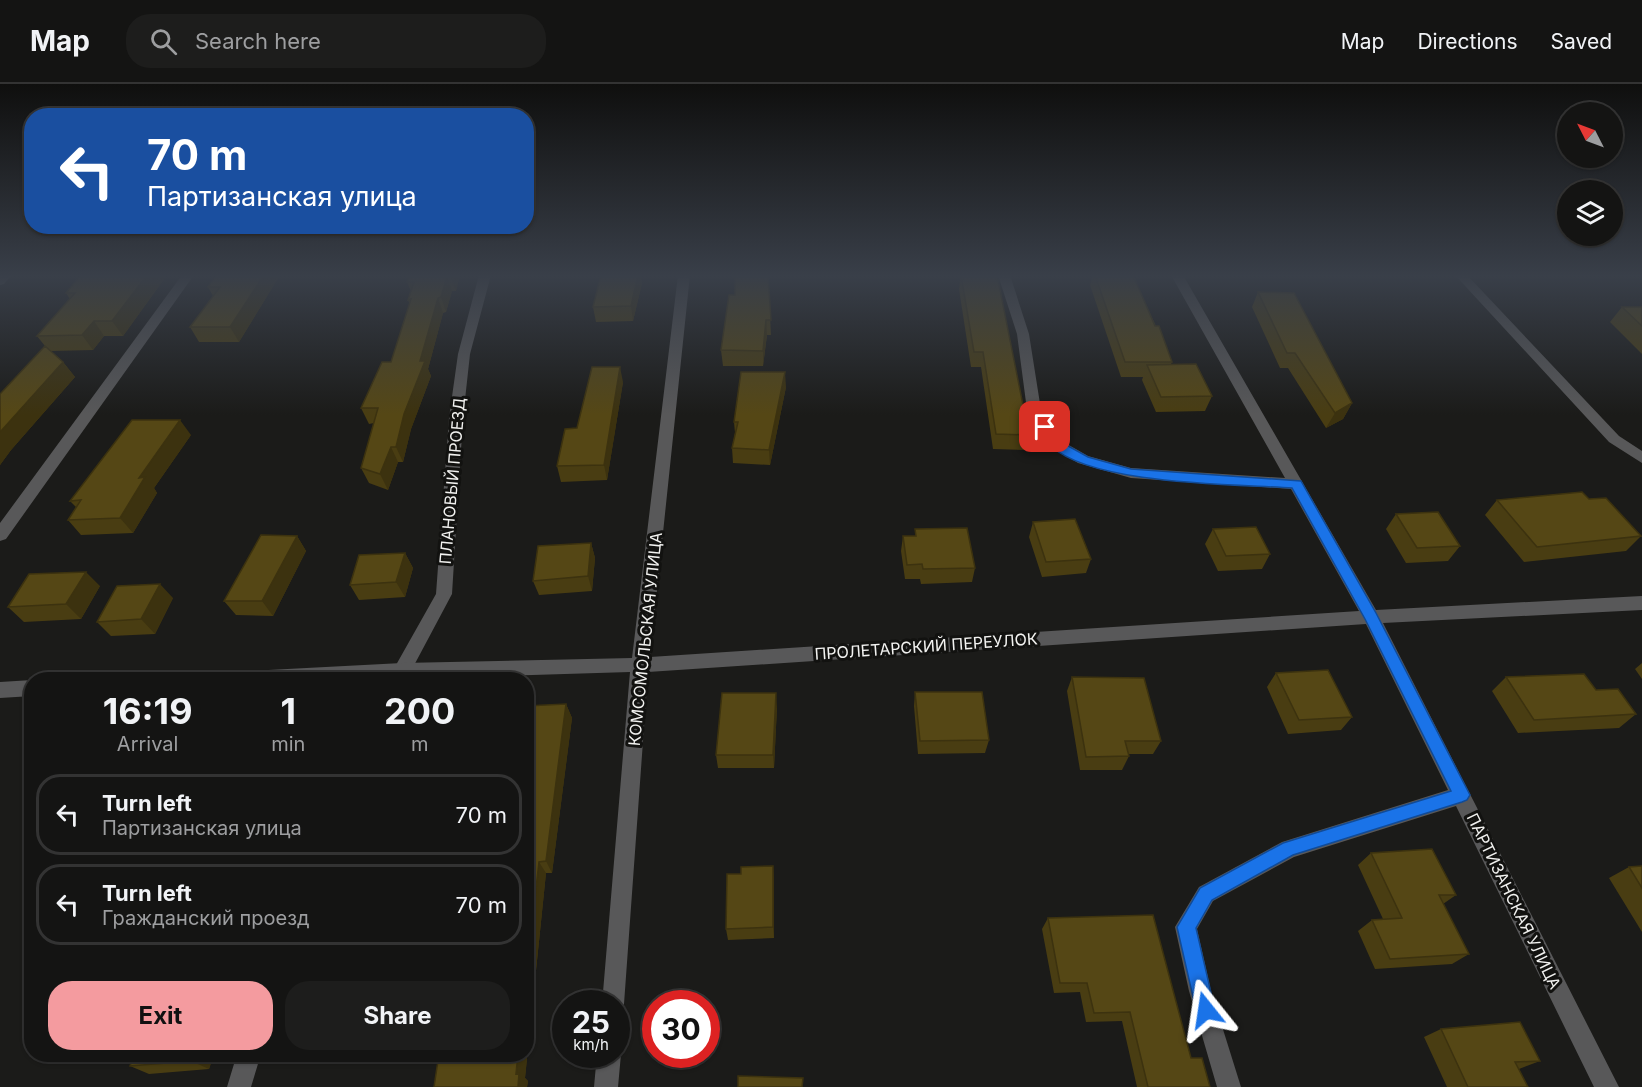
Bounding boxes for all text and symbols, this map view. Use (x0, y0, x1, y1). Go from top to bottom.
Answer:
search box (126, 14, 546, 68)
text: Map (30, 24, 90, 58)
icon: search (147, 25, 180, 58)
text: Search here (195, 28, 321, 54)
text: Map (1341, 29, 1384, 54)
text: Directions (1417, 29, 1518, 54)
text: Saved (1551, 29, 1612, 54)
north arrow (1557, 102, 1623, 168)
map controls (1557, 102, 1623, 246)
text: 70 m (147, 129, 247, 180)
icon: left (48, 132, 126, 210)
text: Партизанская улица (147, 180, 417, 213)
button: layers (1557, 180, 1623, 246)
street label: ПЛАНОВЫЙ ПРОЕЗД (435, 397, 469, 565)
pin (1019, 401, 1070, 452)
icon: arrive (1028, 410, 1061, 443)
street label: КОМСОМОЛЬСКАЯ УЛИЦА (624, 531, 666, 747)
street label: ПРОЛЕТАРСКИЙ ПЕРЕУЛОК (814, 628, 1038, 664)
text: 16:19 (103, 689, 193, 733)
text: 1 (281, 689, 296, 733)
text: 200 (384, 689, 455, 733)
text: Arrival (117, 732, 178, 756)
text: min (271, 732, 305, 756)
text: m (411, 732, 428, 756)
text: Turn left (102, 790, 192, 816)
icon: left (51, 798, 84, 831)
text: 70 m (456, 802, 507, 828)
street label: ПАРТИЗАНСКАЯ УЛИЦА (1463, 810, 1565, 992)
text: Партизанская улица (102, 816, 302, 840)
text: Turn left (102, 880, 192, 906)
icon: left (51, 888, 84, 921)
text: 70 m (456, 892, 507, 918)
text: Гражданский проезд (102, 906, 310, 930)
position arrow (1174, 978, 1238, 1042)
button: Exit (48, 981, 273, 1050)
button: Share (285, 981, 510, 1050)
speed limit sign: 30 (642, 990, 720, 1068)
text: 25 (572, 1004, 610, 1040)
text: km/h (573, 1035, 609, 1054)

